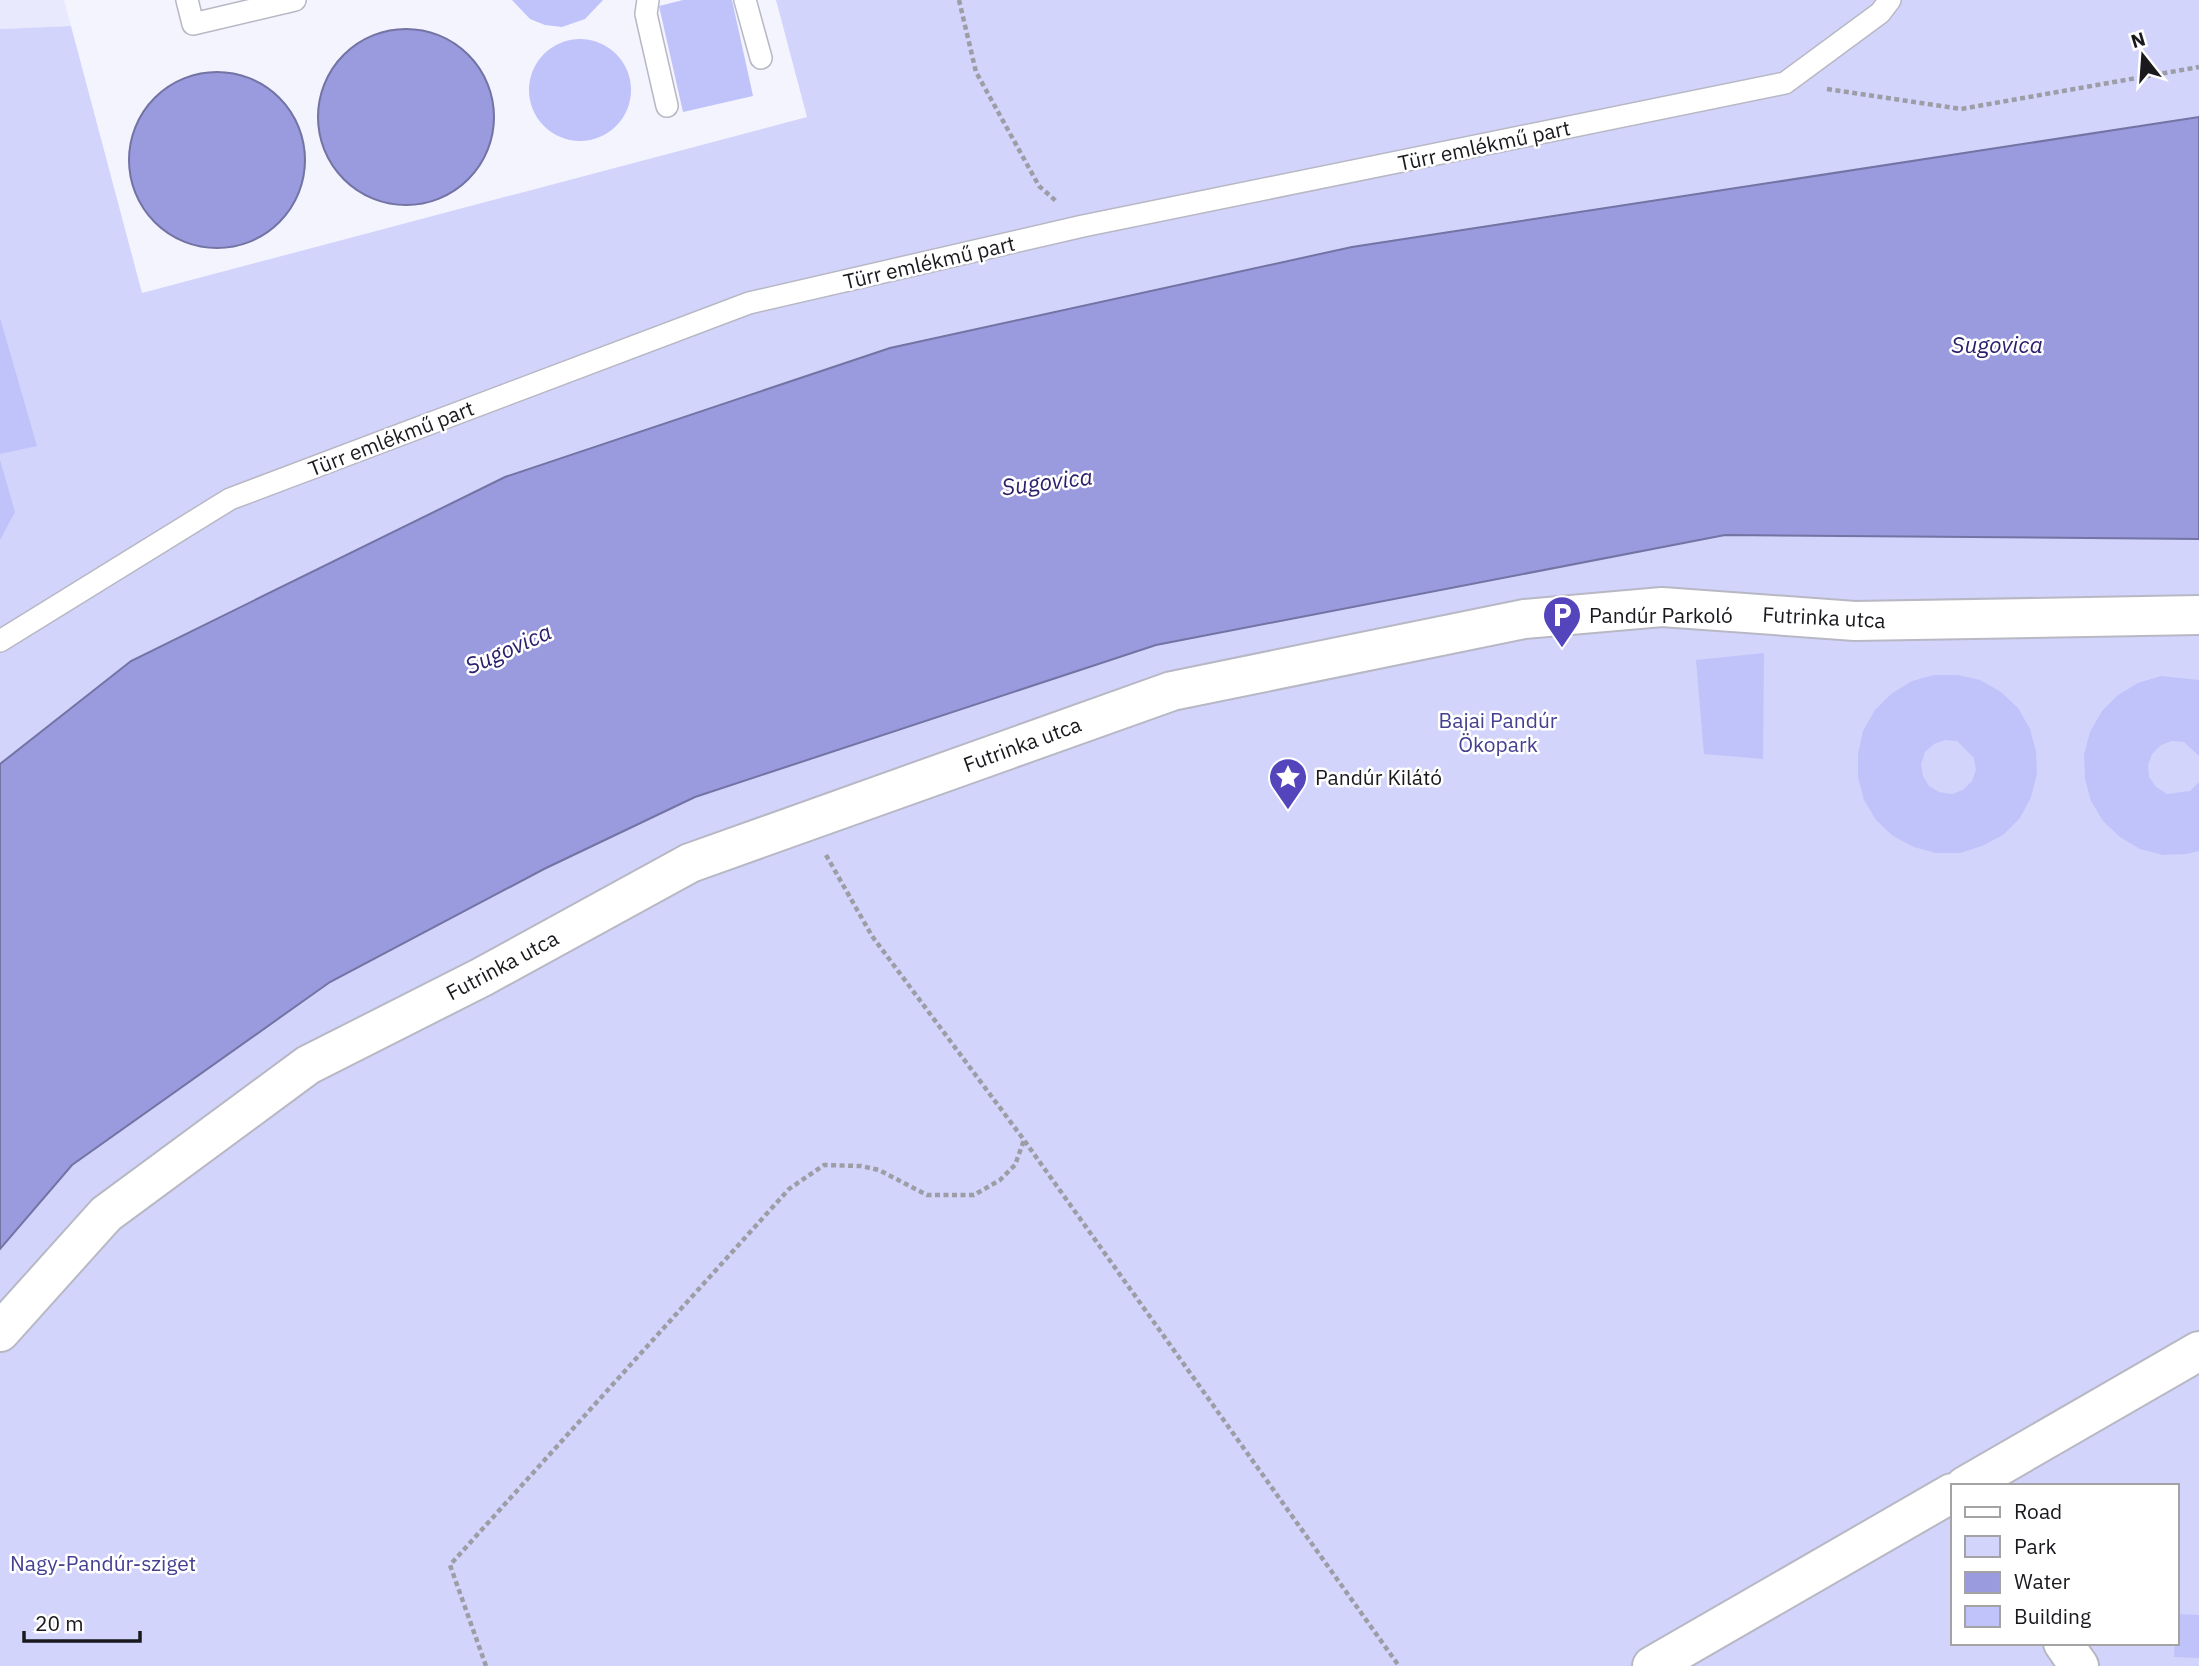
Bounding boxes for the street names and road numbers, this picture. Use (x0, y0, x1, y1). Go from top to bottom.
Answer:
street label: Türr emlékmű part (1395, 113, 1573, 177)
street label: Türr emlékmű part (840, 229, 1018, 295)
street label: Türr emlékmű part (304, 394, 478, 482)
street label: Futrinka utca (1762, 600, 1886, 634)
street label: Futrinka utca (959, 710, 1085, 778)
street label: Futrinka utca (441, 924, 563, 1006)

